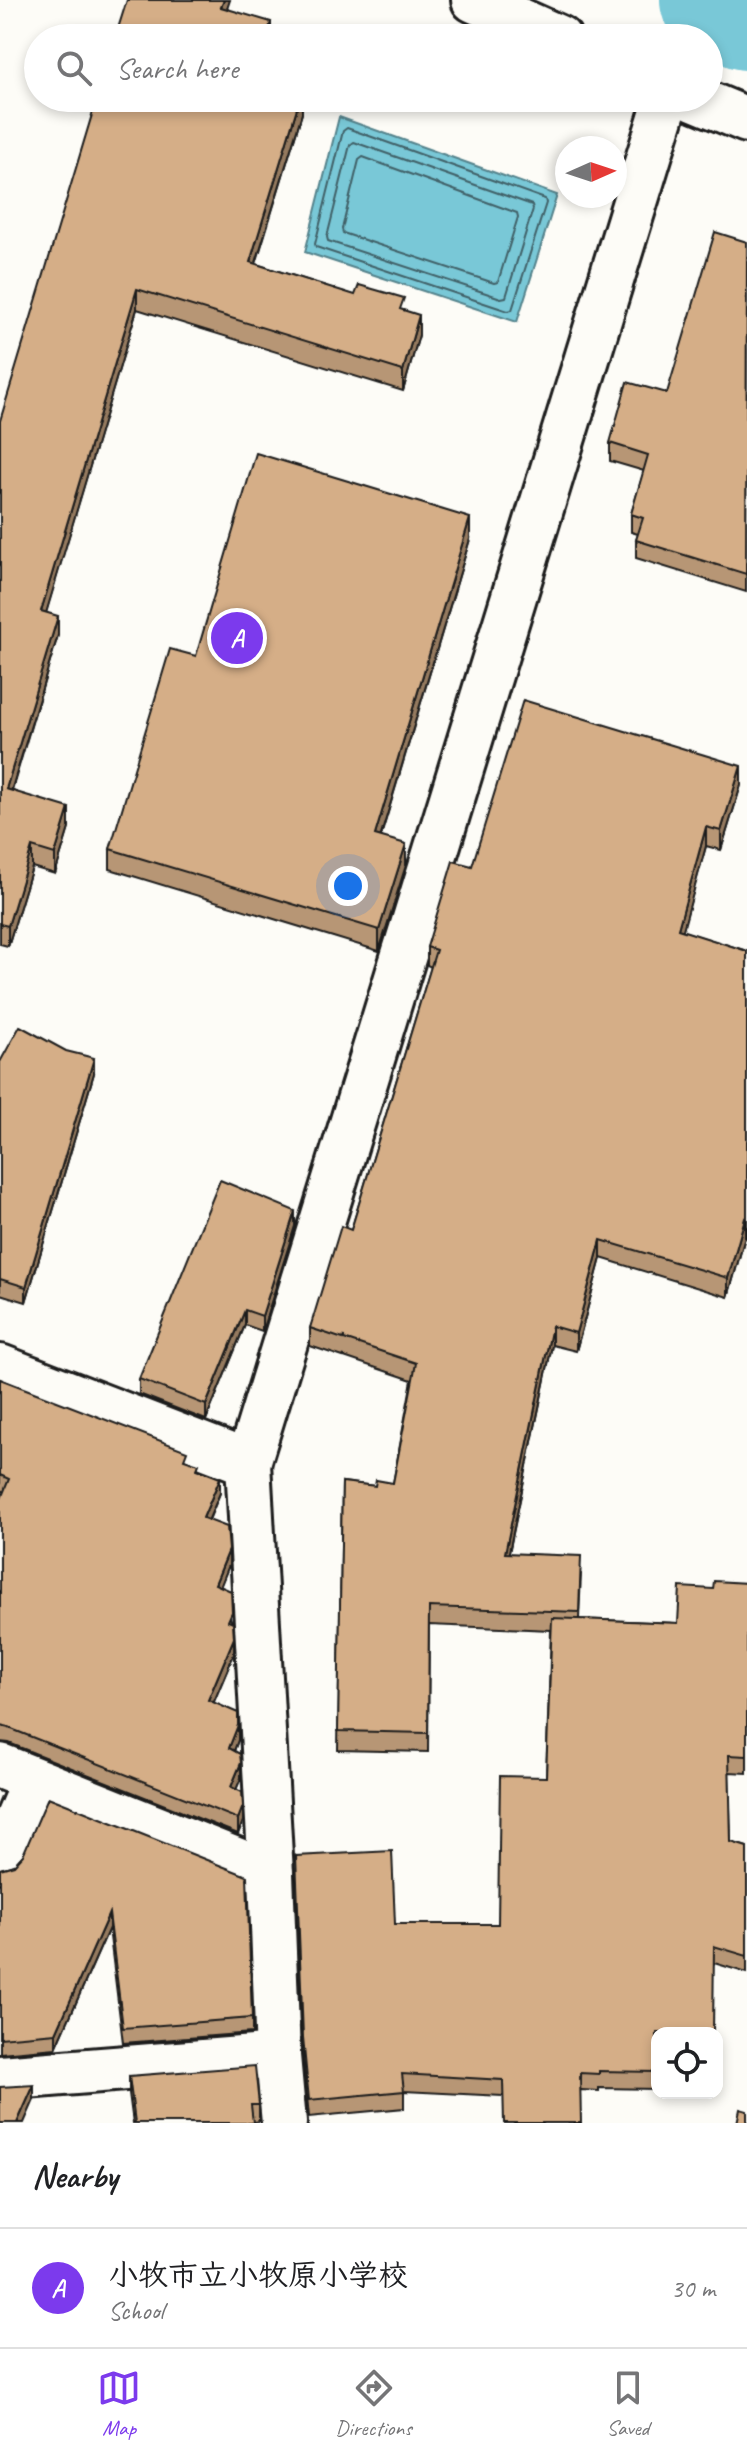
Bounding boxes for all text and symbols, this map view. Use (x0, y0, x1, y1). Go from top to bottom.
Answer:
search box (24, 24, 723, 112)
icon: search (52, 46, 96, 90)
text: Search here (116, 49, 238, 87)
north arrow (555, 136, 627, 208)
pin: A (211, 608, 263, 668)
your location (328, 866, 368, 906)
map controls (651, 2027, 723, 2099)
button: locate (651, 2027, 723, 2099)
text: Nearby (32, 2154, 118, 2197)
text: 小牧市立小牧原小学校 (108, 2256, 408, 2294)
text: A (51, 2272, 65, 2305)
text: 30 m (671, 2272, 715, 2305)
text: School (108, 2294, 164, 2327)
tab: Map (97, 2366, 141, 2442)
tab: Directions (335, 2366, 412, 2442)
tab: Saved (606, 2366, 650, 2442)

